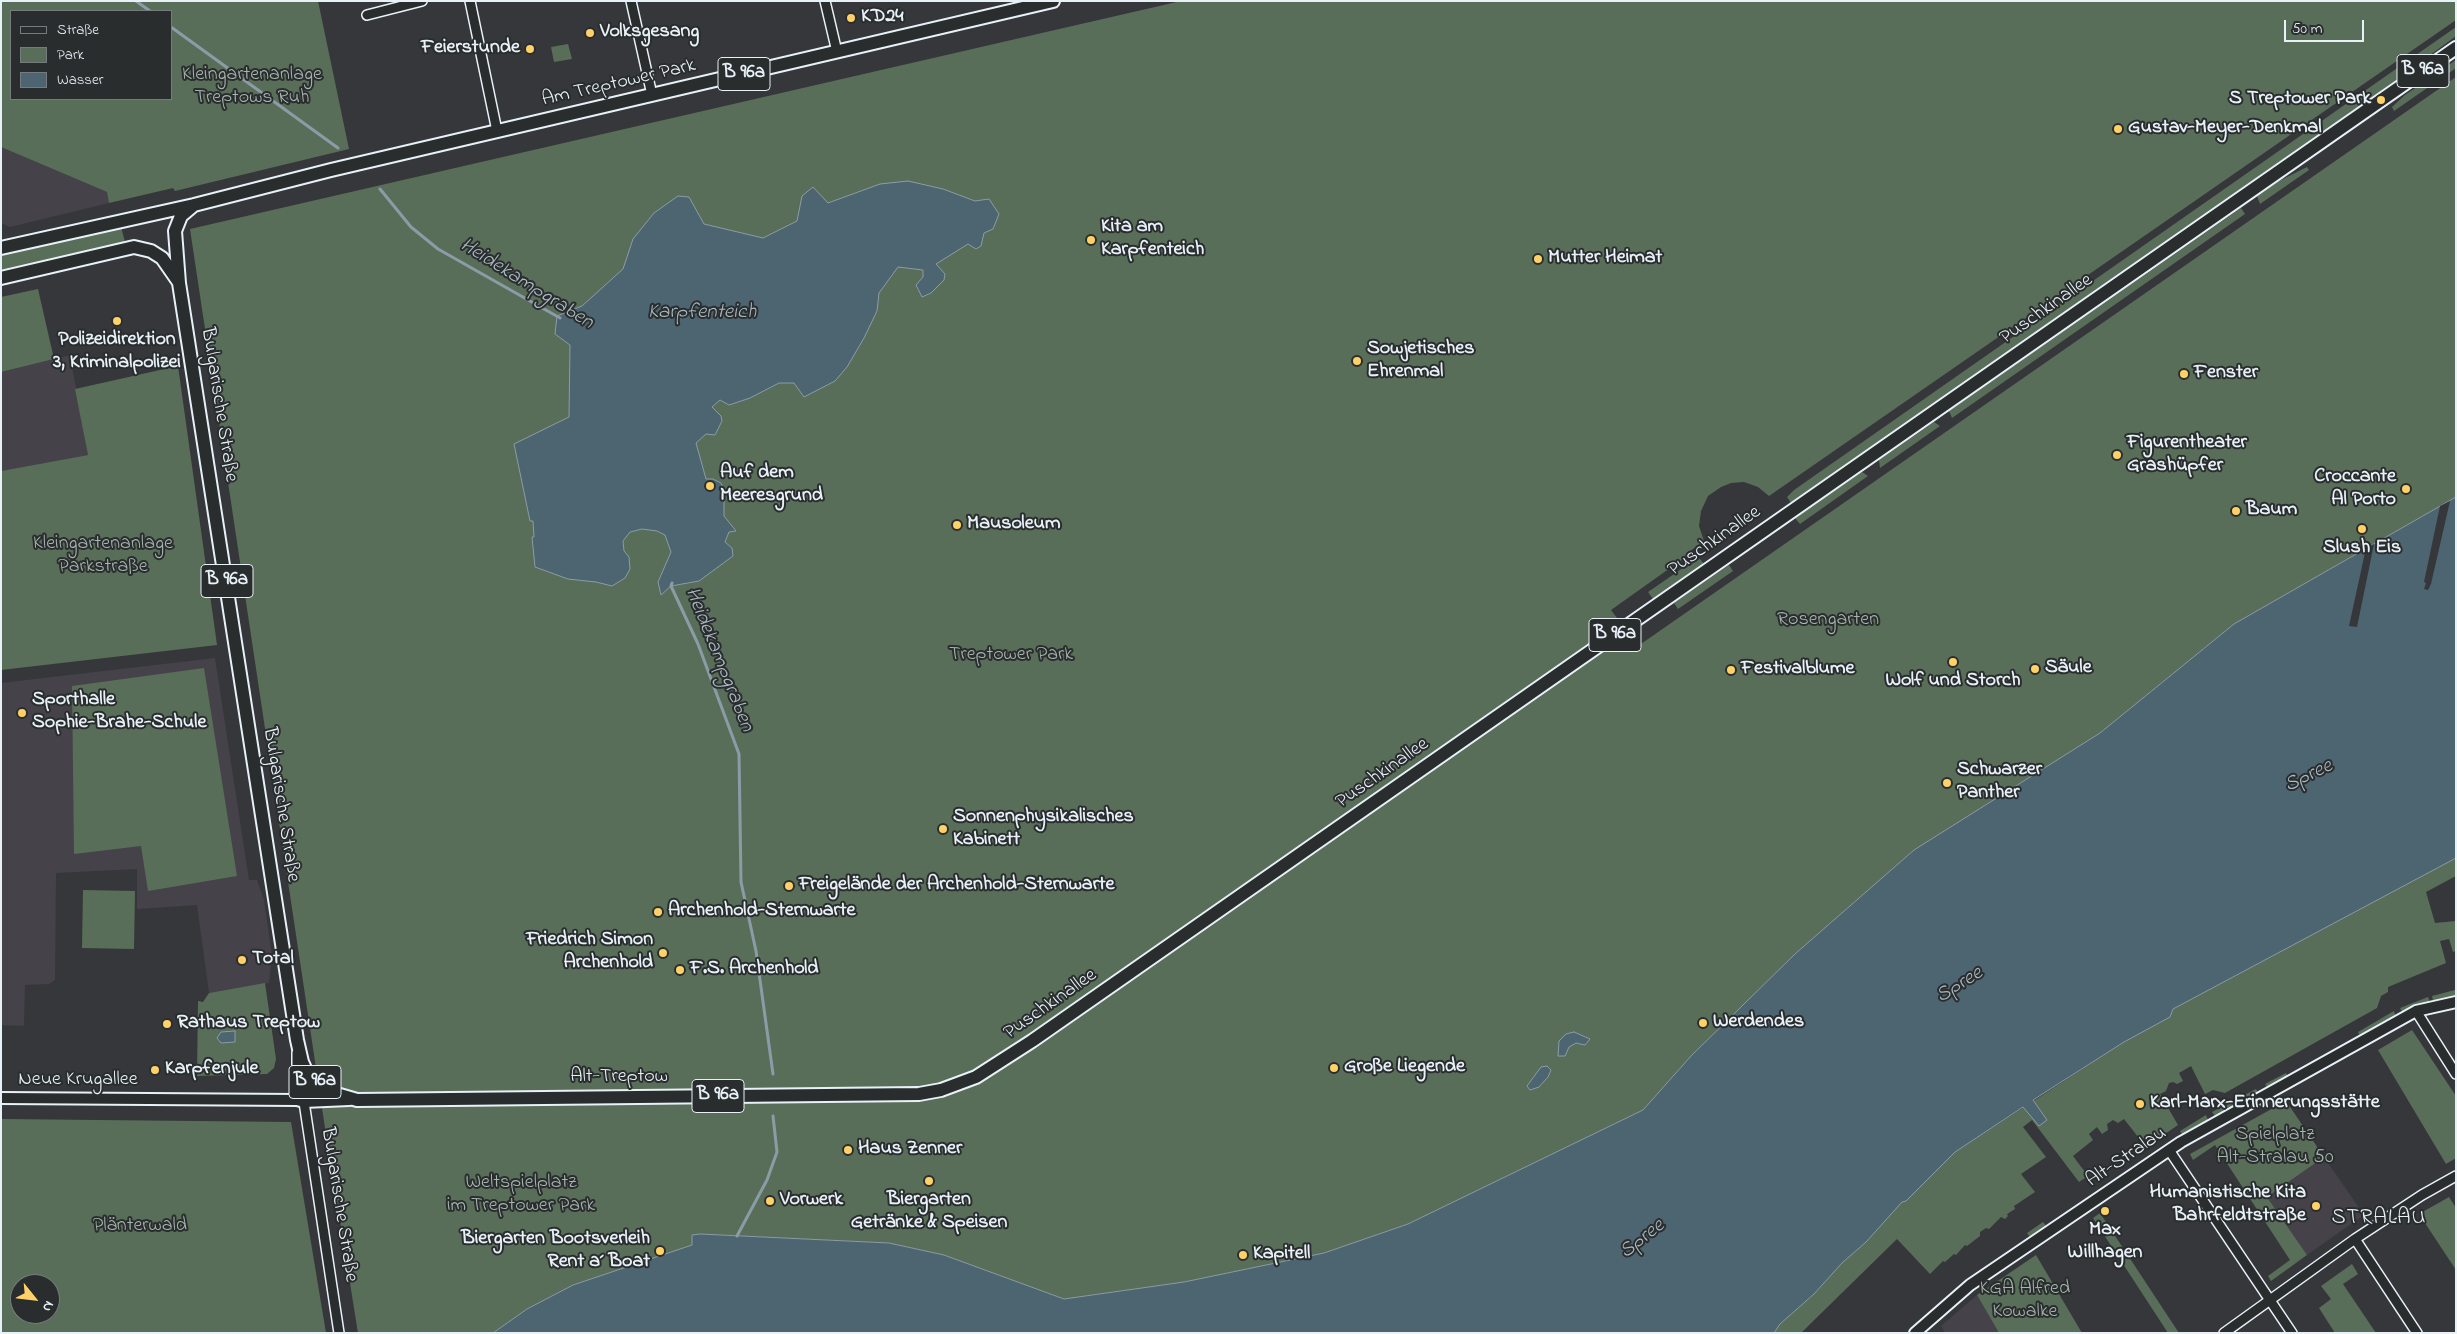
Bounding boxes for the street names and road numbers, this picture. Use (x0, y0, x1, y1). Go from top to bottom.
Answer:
road number: B 96a (2397, 54, 2449, 88)
street label: Am Treptower Park (540, 55, 698, 113)
road number: B 96a (718, 58, 770, 90)
street label: Puschkinallee (1996, 269, 2098, 351)
street label: Bulgarische Straße (194, 326, 242, 484)
street label: Puschkinallee (1664, 501, 1766, 583)
road number: B 96a (201, 564, 253, 598)
road number: B 96a (1589, 618, 1641, 652)
street label: Bulgarische Straße (256, 726, 304, 884)
street label: Puschkinallee (1332, 733, 1434, 815)
street label: Puschkinallee (1000, 964, 1102, 1046)
road number: B 96a (289, 1066, 341, 1098)
street label: Alt-Treptow (570, 1066, 668, 1090)
street label: Neue Krugallee (18, 1069, 138, 1093)
road number: B 96a (692, 1080, 744, 1112)
street label: Alt-Stralau (2082, 1122, 2172, 1194)
street label: Bulgarische Straße (314, 1126, 362, 1284)

